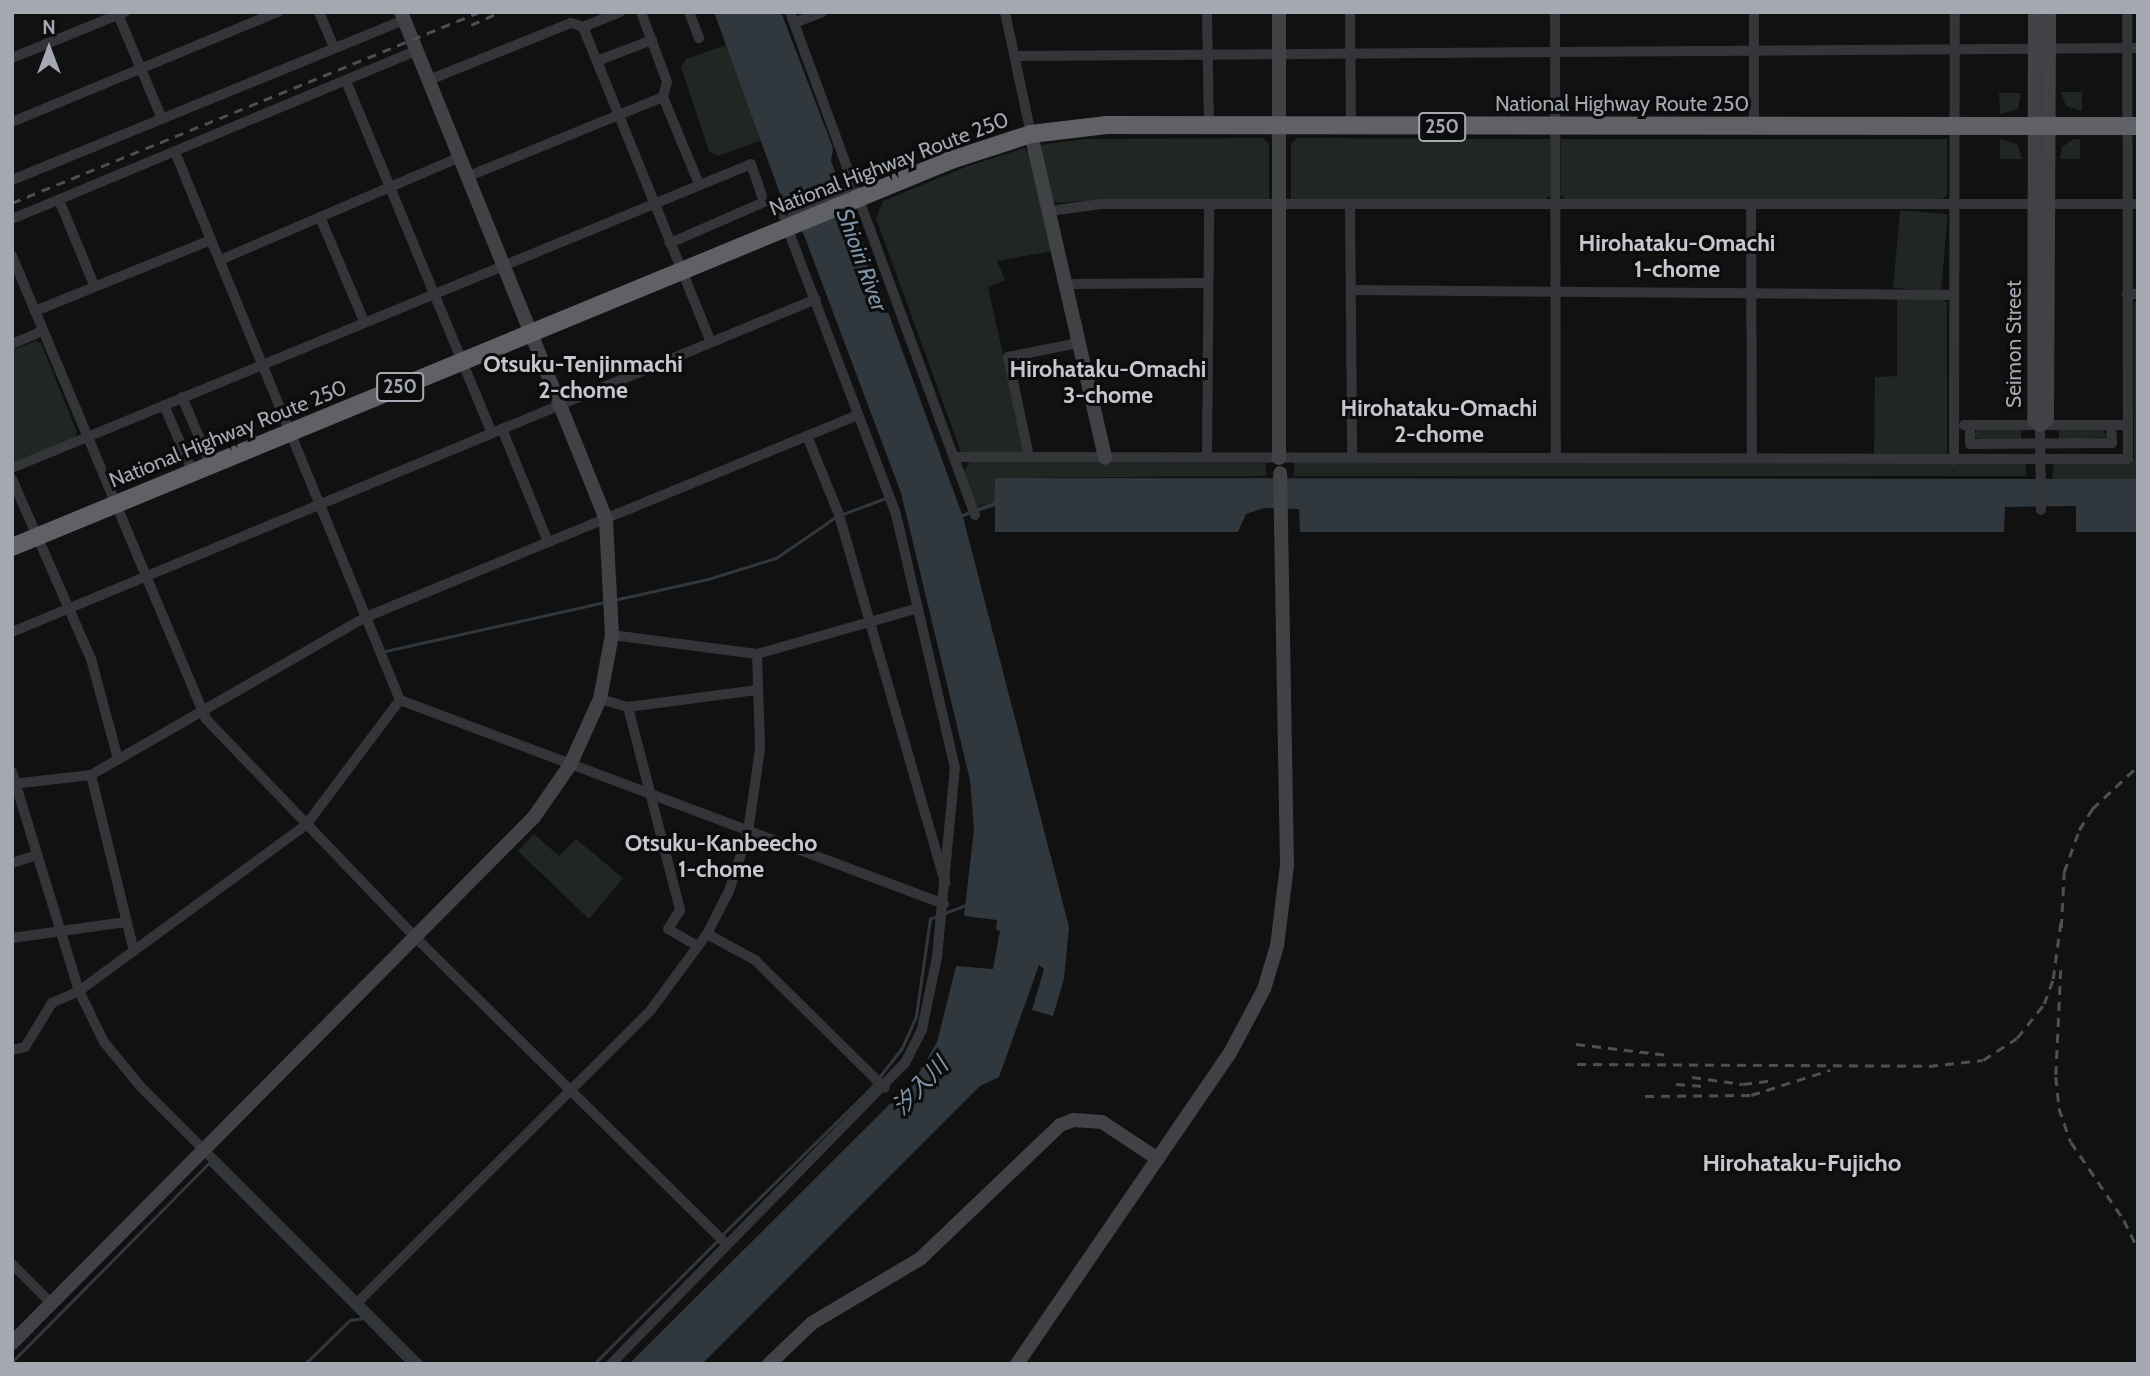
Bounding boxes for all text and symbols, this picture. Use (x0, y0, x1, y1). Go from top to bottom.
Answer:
north arrow (14, 14, 84, 84)
text: N (42, 16, 56, 39)
street label: National Highway Route 250 (1495, 91, 1749, 117)
street label: National Highway Route 250 (766, 107, 1012, 221)
road number: 250 (1418, 111, 1466, 142)
water label: Shioiri River (831, 205, 893, 315)
district label: Hirohataku-Omachi 1-chome (1579, 229, 1775, 283)
street label: Seimon Street (2001, 280, 2027, 408)
district label: Otsuku-Tenjinmachi 2-chome (483, 350, 683, 404)
district label: Hirohataku-Omachi 3-chome (1010, 355, 1206, 409)
road number: 250 (376, 372, 424, 402)
street label: National Highway Route 250 (105, 375, 351, 493)
district label: Hirohataku-Omachi 2-chome (1341, 394, 1537, 448)
district label: Otsuku-Kanbeecho 1-chome (625, 829, 817, 883)
water label: 汐入川 (886, 1051, 954, 1121)
district label: Hirohataku-Fujicho (1702, 1149, 1902, 1177)

